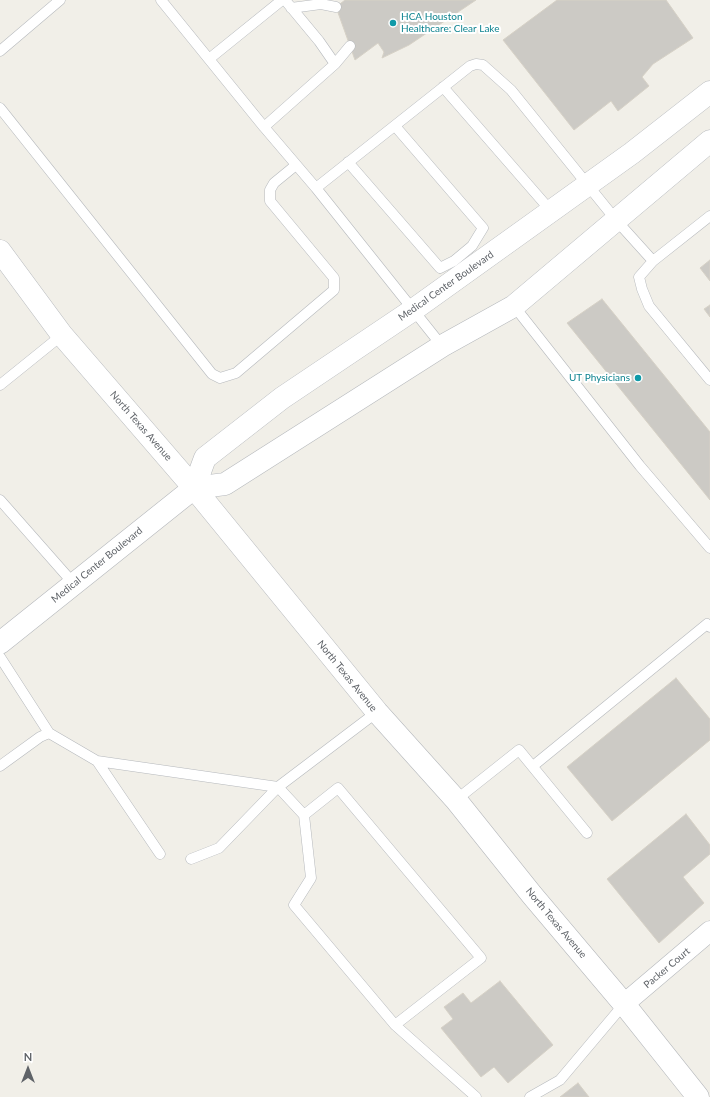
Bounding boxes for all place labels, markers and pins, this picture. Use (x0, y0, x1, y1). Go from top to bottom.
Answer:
place label: HCA Houston Healthcare: Clear Lake (401, 11, 499, 34)
marker: HCA Houston Healthcare: Clear Lake (388, 18, 398, 28)
place label: UT Physicians (569, 372, 630, 384)
marker: UT Physicians (633, 373, 643, 383)

